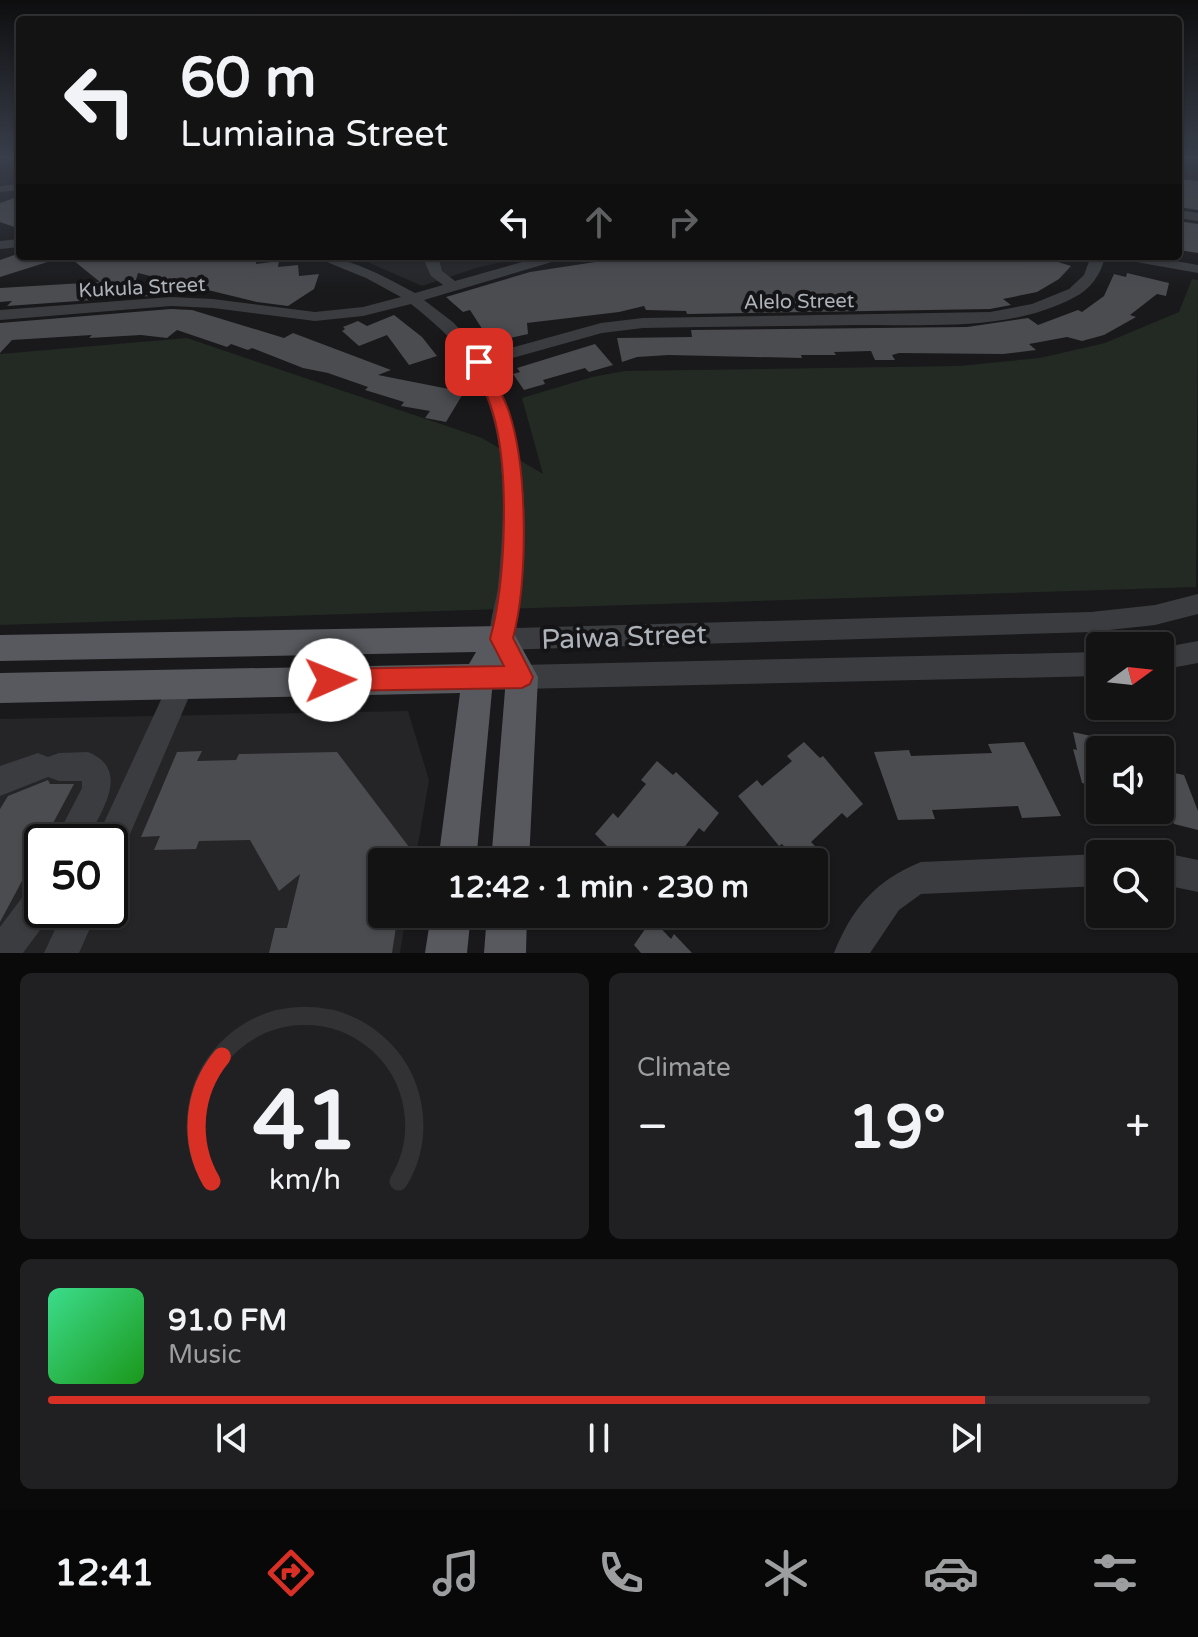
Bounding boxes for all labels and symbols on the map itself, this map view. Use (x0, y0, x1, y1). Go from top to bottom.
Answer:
street label: Kukula Street (78, 273, 207, 303)
street label: Alelo Street (744, 289, 855, 315)
pin (445, 328, 513, 396)
street label: Paiwa Street (541, 617, 708, 657)
north arrow (1086, 632, 1174, 720)
position arrow (288, 638, 372, 722)
speed limit sign: 50 (24, 824, 128, 928)

